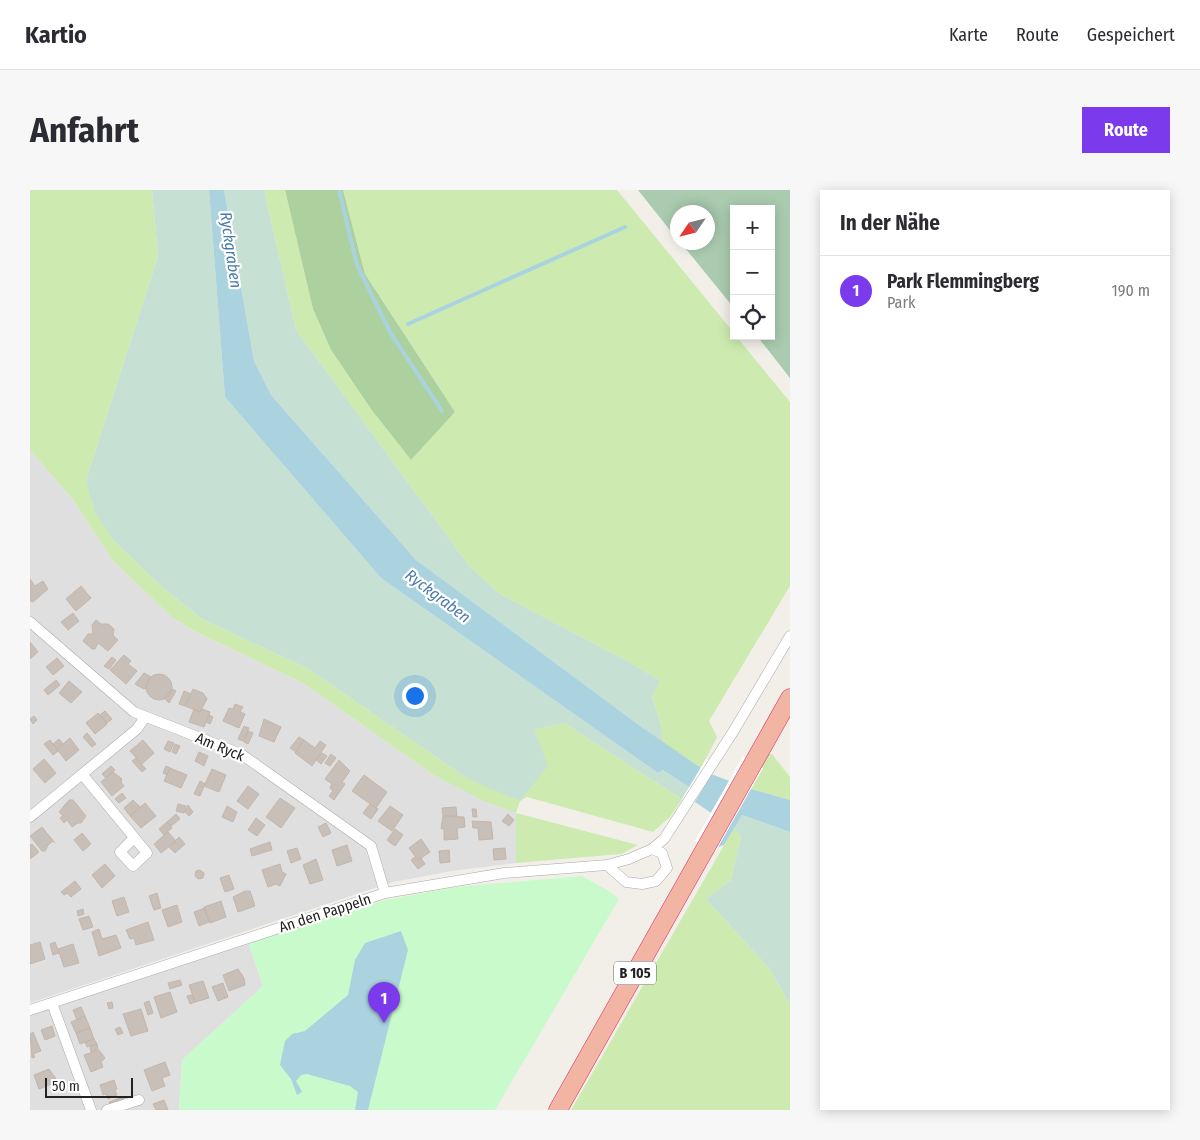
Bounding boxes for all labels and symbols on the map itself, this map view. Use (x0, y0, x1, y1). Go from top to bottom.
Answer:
north arrow (670, 205, 715, 250)
water label: Ryckgraben (216, 211, 246, 289)
water label: Ryckgraben (402, 565, 474, 627)
your location (402, 683, 428, 709)
street label: Am Ryck (193, 729, 247, 765)
street label: An den Pappeln (277, 890, 373, 936)
road number: B 105 (614, 961, 656, 984)
pin: 1 (368, 982, 400, 1023)
scale bar (45, 1075, 132, 1098)

